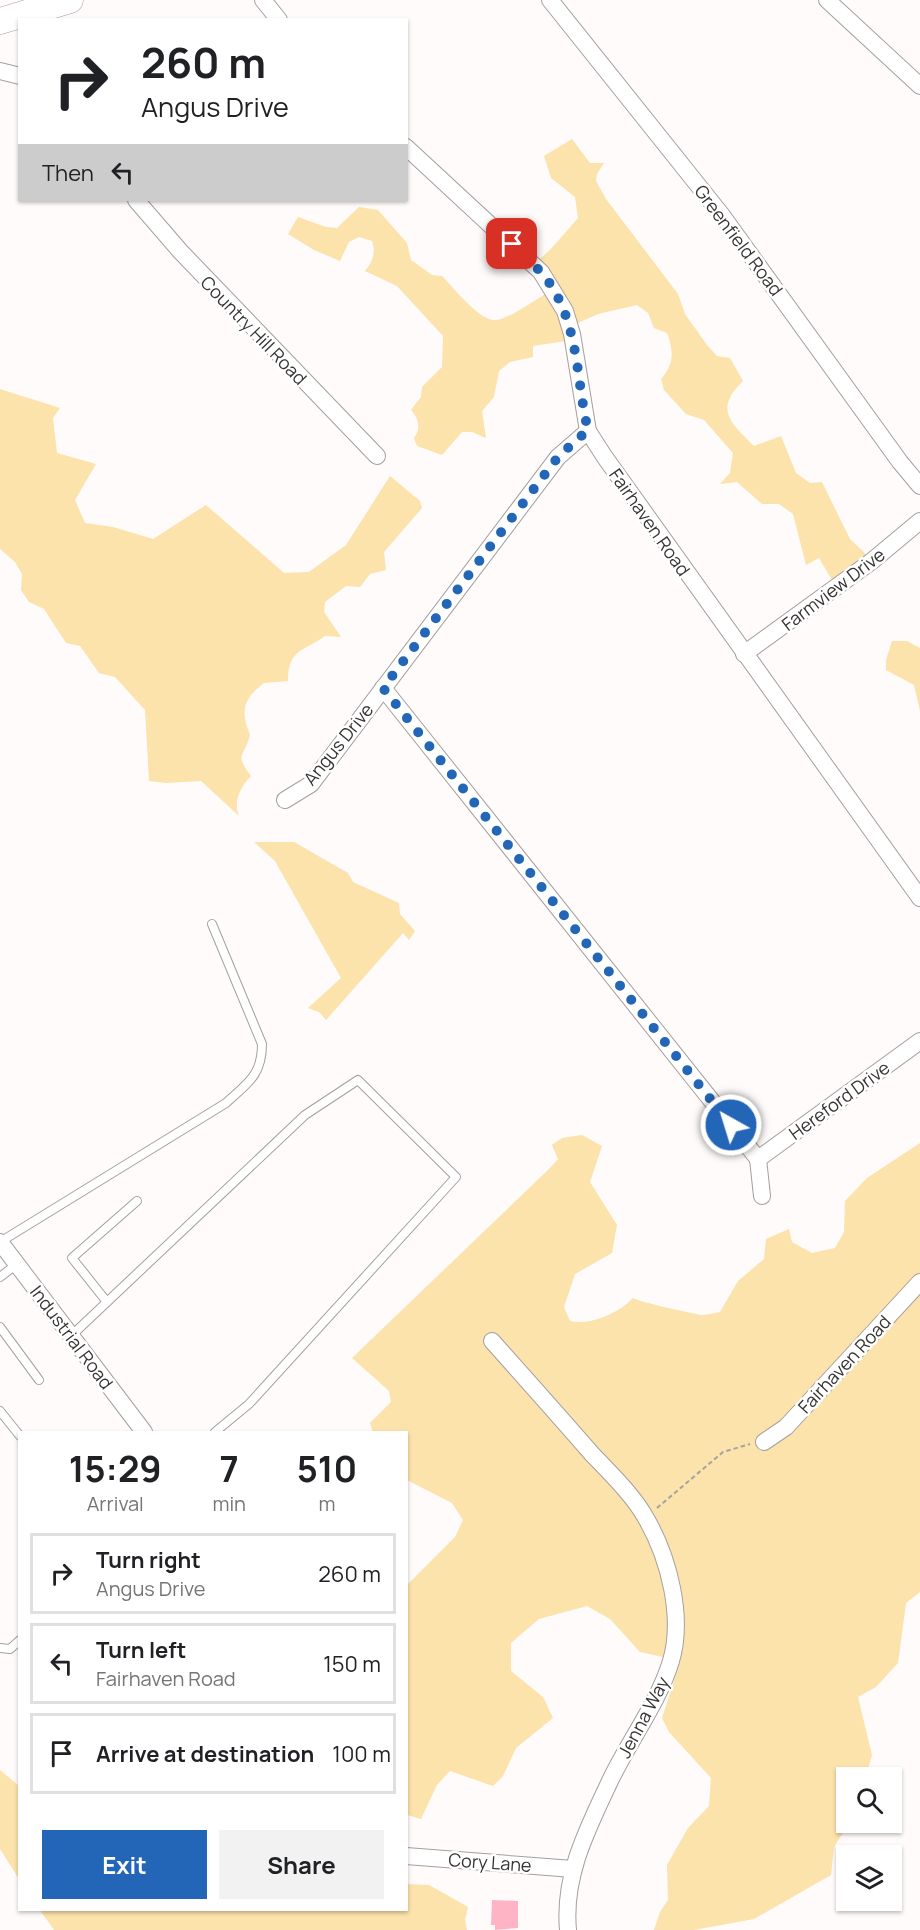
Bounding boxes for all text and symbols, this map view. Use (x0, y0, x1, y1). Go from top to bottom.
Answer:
text: 260 m (141, 33, 266, 91)
icon: right (42, 42, 120, 120)
text: Angus Drive (141, 88, 289, 125)
icon: left (106, 156, 139, 189)
text: Then (42, 158, 94, 188)
street label: Greenfield Road (689, 180, 789, 300)
pin (486, 218, 537, 269)
icon: arrive (495, 227, 528, 260)
street label: Country Hill Road (196, 270, 312, 390)
street label: Fairhaven Road (604, 464, 696, 580)
street label: Farmview Drive (776, 542, 890, 636)
street label: Angus Drive (298, 698, 378, 790)
street label: Hereford Drive (784, 1055, 894, 1145)
position arrow (699, 1093, 763, 1157)
street label: Industrial Road (25, 1280, 119, 1394)
street label: Fairhaven Road (792, 1310, 896, 1418)
text: 15:29 (69, 1444, 162, 1493)
text: 7 (220, 1444, 239, 1493)
text: 510 (297, 1444, 357, 1493)
text: Arrival (87, 1490, 144, 1517)
text: min (212, 1490, 246, 1517)
text: m (318, 1490, 335, 1517)
text: Turn right (96, 1545, 201, 1575)
icon: right (45, 1557, 78, 1590)
text: 260 m (318, 1559, 381, 1589)
text: Angus Drive (96, 1575, 206, 1602)
text: Turn left (96, 1635, 186, 1665)
icon: left (45, 1647, 78, 1680)
text: 150 m (323, 1649, 381, 1679)
text: Fairhaven Road (96, 1665, 236, 1692)
street label: Jenna Way (612, 1672, 675, 1762)
icon: arrive (45, 1737, 78, 1770)
text: Arrive at destination (96, 1739, 314, 1769)
text: 100 m (332, 1739, 391, 1769)
map controls (836, 1767, 902, 1911)
button: search (836, 1767, 902, 1833)
button: Exit (42, 1830, 207, 1899)
button: Share (219, 1830, 384, 1899)
button: layers (836, 1845, 902, 1911)
street label: Cory Lane (448, 1847, 532, 1877)

